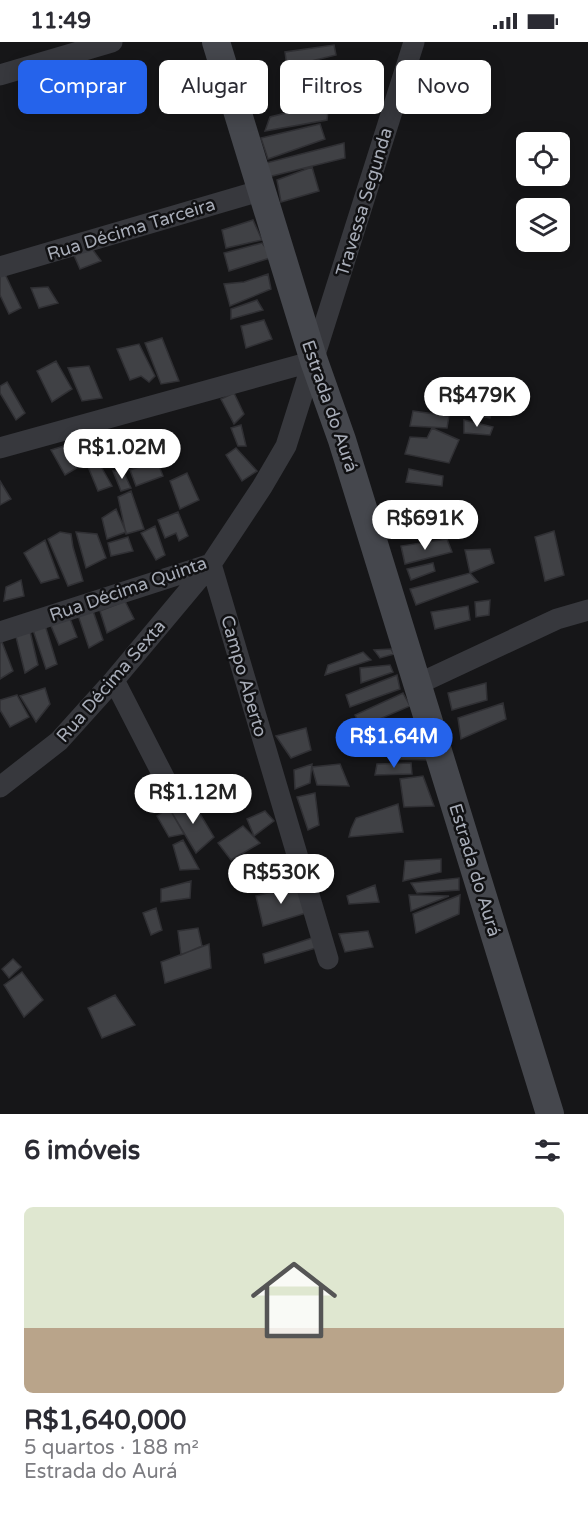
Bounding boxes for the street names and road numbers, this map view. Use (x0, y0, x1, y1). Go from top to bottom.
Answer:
street label: Travessa Segunda (331, 125, 397, 279)
street label: Rua Décima Tarceira (44, 193, 218, 265)
street label: Estrada do Aurá (297, 337, 363, 475)
street label: Rua Décima Quinta (46, 552, 210, 626)
street label: Campo Aberto (216, 613, 272, 739)
street label: Rua Décima Sexta (52, 615, 170, 747)
street label: Estrada do Aurá (444, 801, 506, 939)

